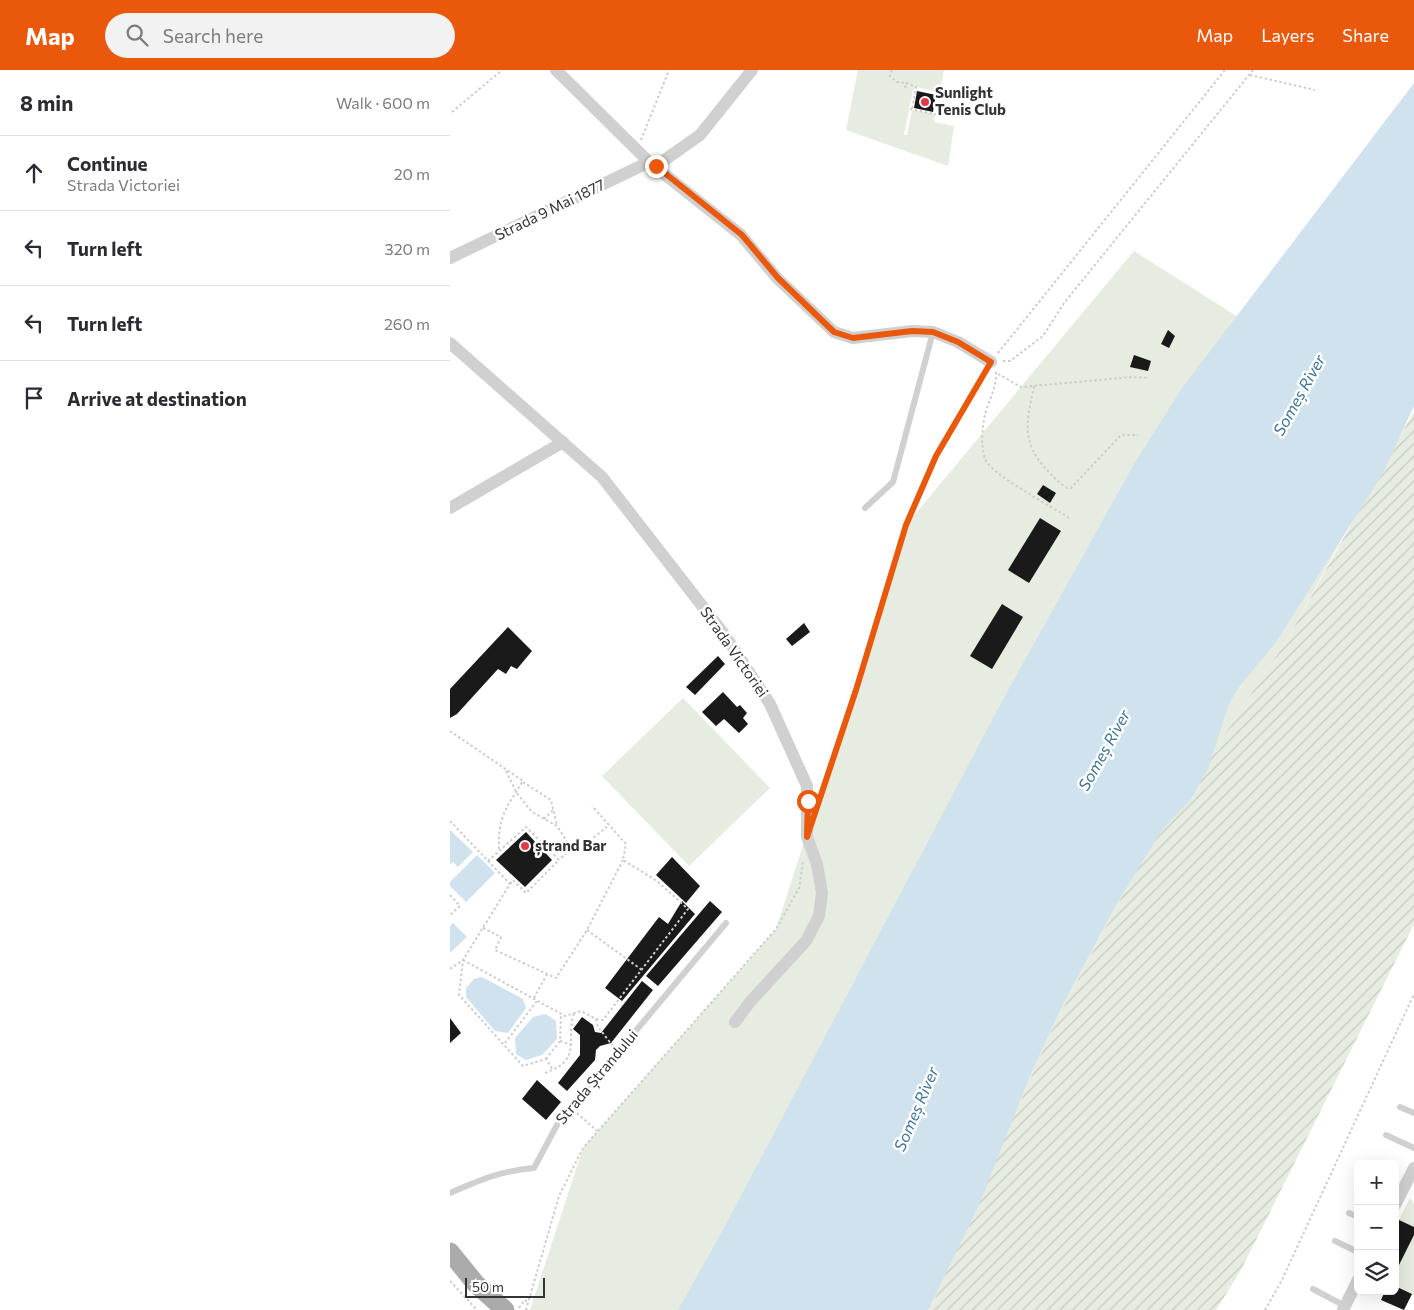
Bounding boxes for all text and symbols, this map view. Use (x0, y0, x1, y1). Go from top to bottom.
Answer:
search box (105, 13, 455, 58)
text: Map (25, 21, 75, 50)
icon: search (123, 21, 151, 49)
text: Search here (163, 24, 263, 47)
text: Map (1196, 24, 1233, 46)
text: Layers (1261, 24, 1314, 46)
text: Share (1342, 24, 1389, 46)
place label: Sunlight Tenis Club (935, 83, 1006, 118)
text: 8 min (20, 90, 73, 115)
text: Walk · 600 m (336, 93, 430, 112)
marker: Sunlight Tenis Club (919, 96, 931, 108)
text: Continue (67, 152, 147, 175)
route end (645, 155, 668, 178)
icon: ahead (20, 159, 48, 187)
text: 20 m (394, 164, 430, 183)
text: Strada Victoriei (67, 175, 180, 194)
street label: Strada 9 Mai 1877 (492, 175, 607, 243)
icon: left (20, 234, 48, 262)
text: Turn left (67, 237, 142, 260)
text: 320 m (385, 239, 430, 258)
icon: left (20, 309, 48, 337)
text: Turn left (67, 312, 142, 335)
text: 260 m (384, 314, 430, 333)
water label: Someș River (1269, 351, 1331, 439)
icon: arrive (20, 384, 48, 412)
text: Arrive at destination (67, 387, 247, 410)
street label: Strada Victoriei (697, 603, 773, 700)
water label: Someș River (1074, 706, 1136, 794)
route start (797, 790, 820, 813)
place label: ștrand Bar (535, 836, 607, 856)
marker: ștrand Bar (519, 840, 531, 852)
street label: Strada Ștrandului (551, 1025, 643, 1129)
water label: Someș River (889, 1063, 944, 1154)
map controls (1354, 1160, 1399, 1295)
button: + (1354, 1160, 1399, 1205)
button: − (1354, 1205, 1399, 1250)
button: layers (1354, 1250, 1399, 1295)
scale bar (465, 1275, 545, 1298)
text: 50 m (472, 1278, 504, 1295)

